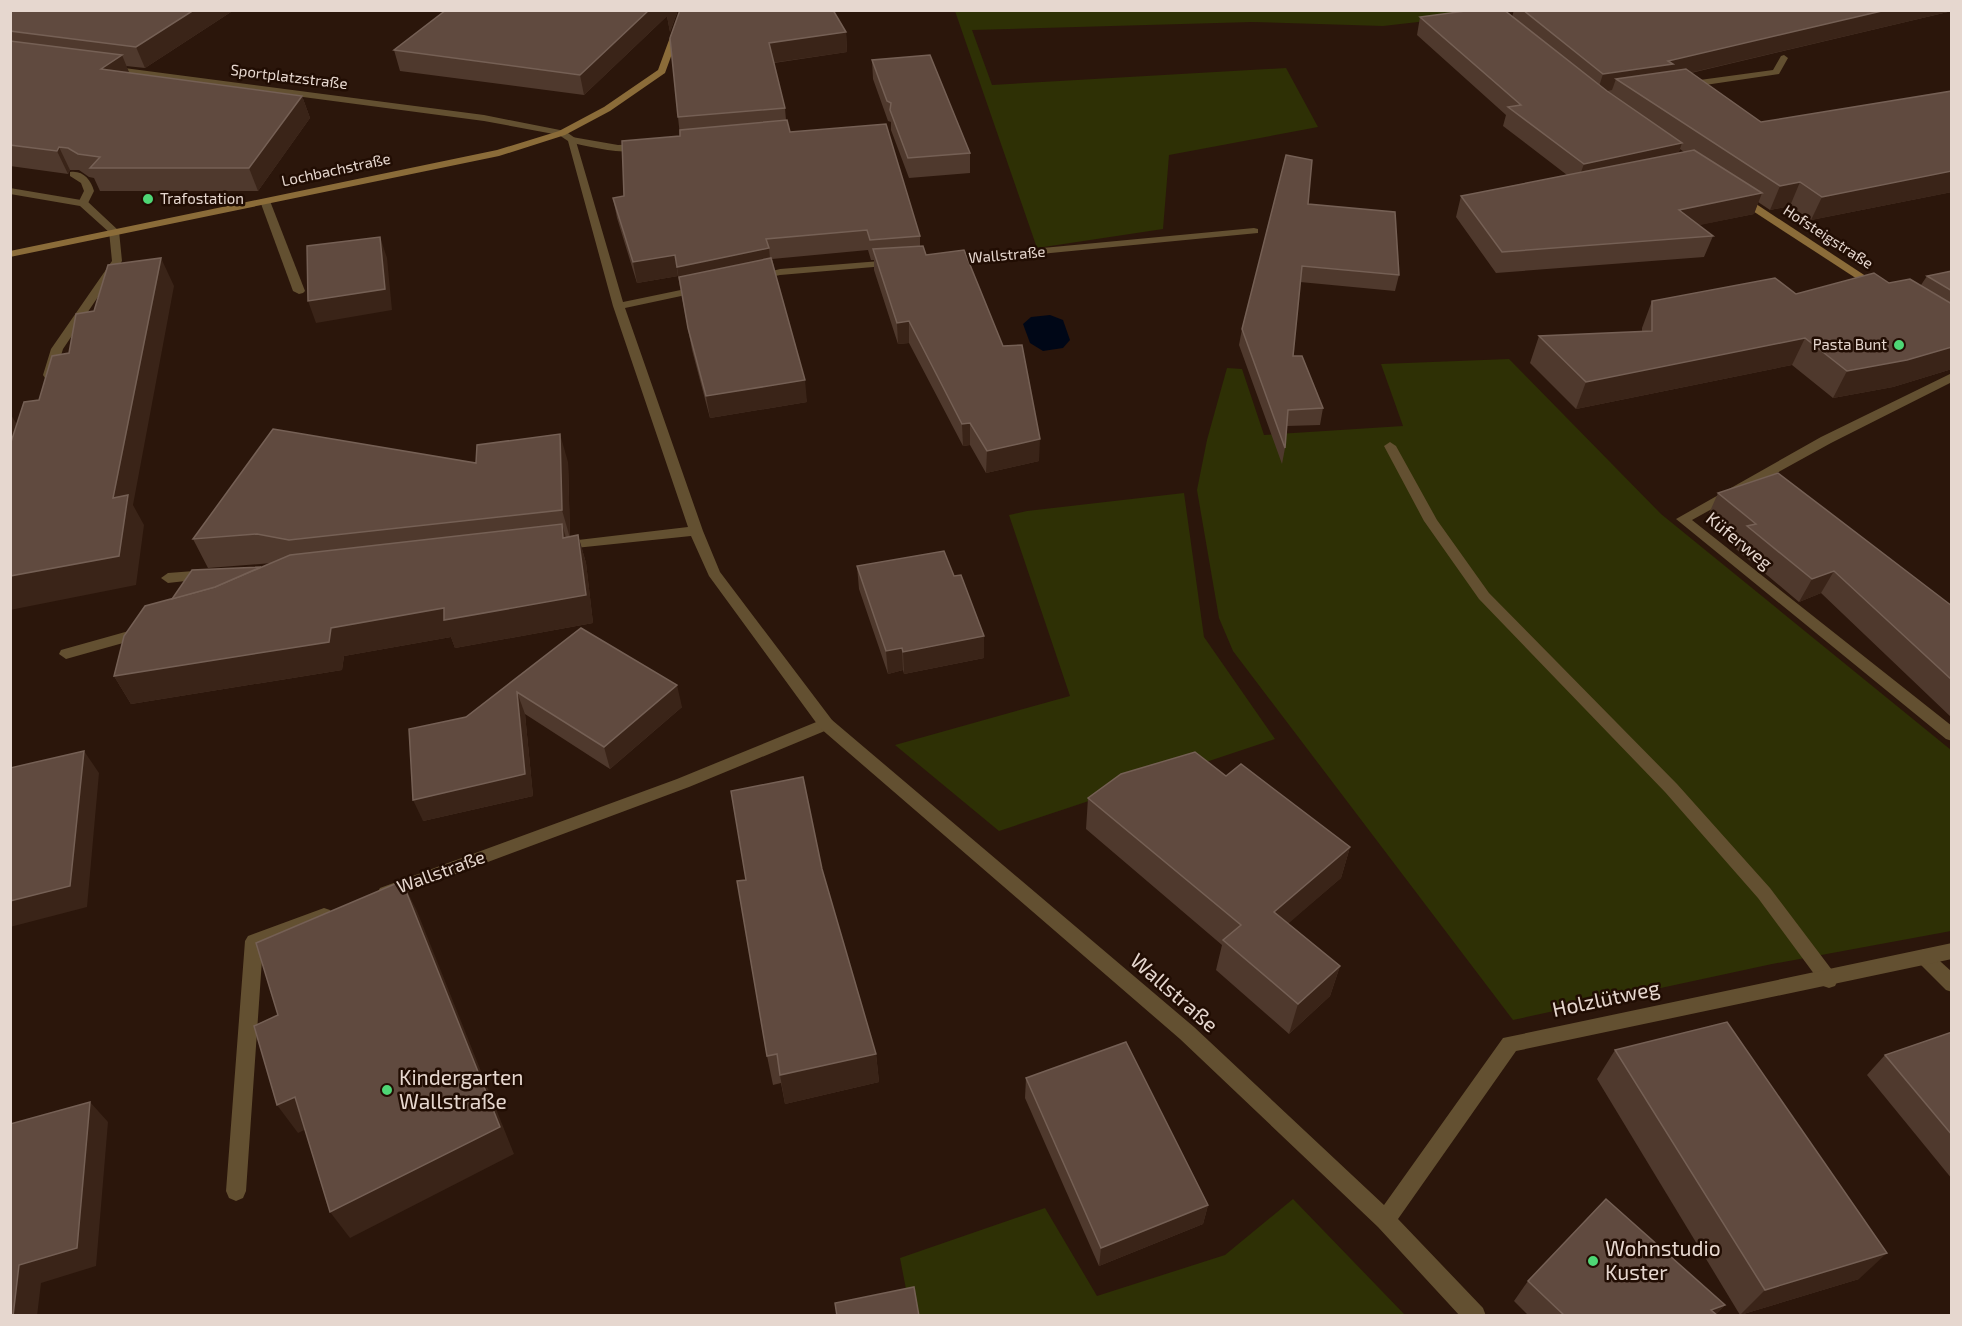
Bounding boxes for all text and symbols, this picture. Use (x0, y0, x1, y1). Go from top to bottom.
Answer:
street label: Sportplatzstraße (230, 60, 349, 92)
street label: Lochbachstraße (280, 149, 392, 189)
place label: Trafostation (160, 189, 244, 207)
marker: Trafostation (141, 192, 155, 206)
street label: Hofsteigstraße (1780, 200, 1877, 272)
street label: Wallstraße (968, 242, 1046, 266)
place label: Pasta Bunt (1813, 335, 1887, 353)
marker: Pasta Bunt (1892, 338, 1906, 352)
street label: Küferweg (1702, 507, 1777, 574)
street label: Wallstraße (394, 845, 488, 897)
street label: Wallstraße (1126, 947, 1224, 1037)
street label: Holzlütweg (1550, 974, 1662, 1021)
place label: Kindergarten Wallstraße (399, 1064, 524, 1113)
marker: Kindergarten Wallstraße (380, 1083, 394, 1097)
place label: Wohnstudio Kuster (1605, 1235, 1721, 1284)
marker: Wohnstudio Kuster (1586, 1254, 1600, 1268)

